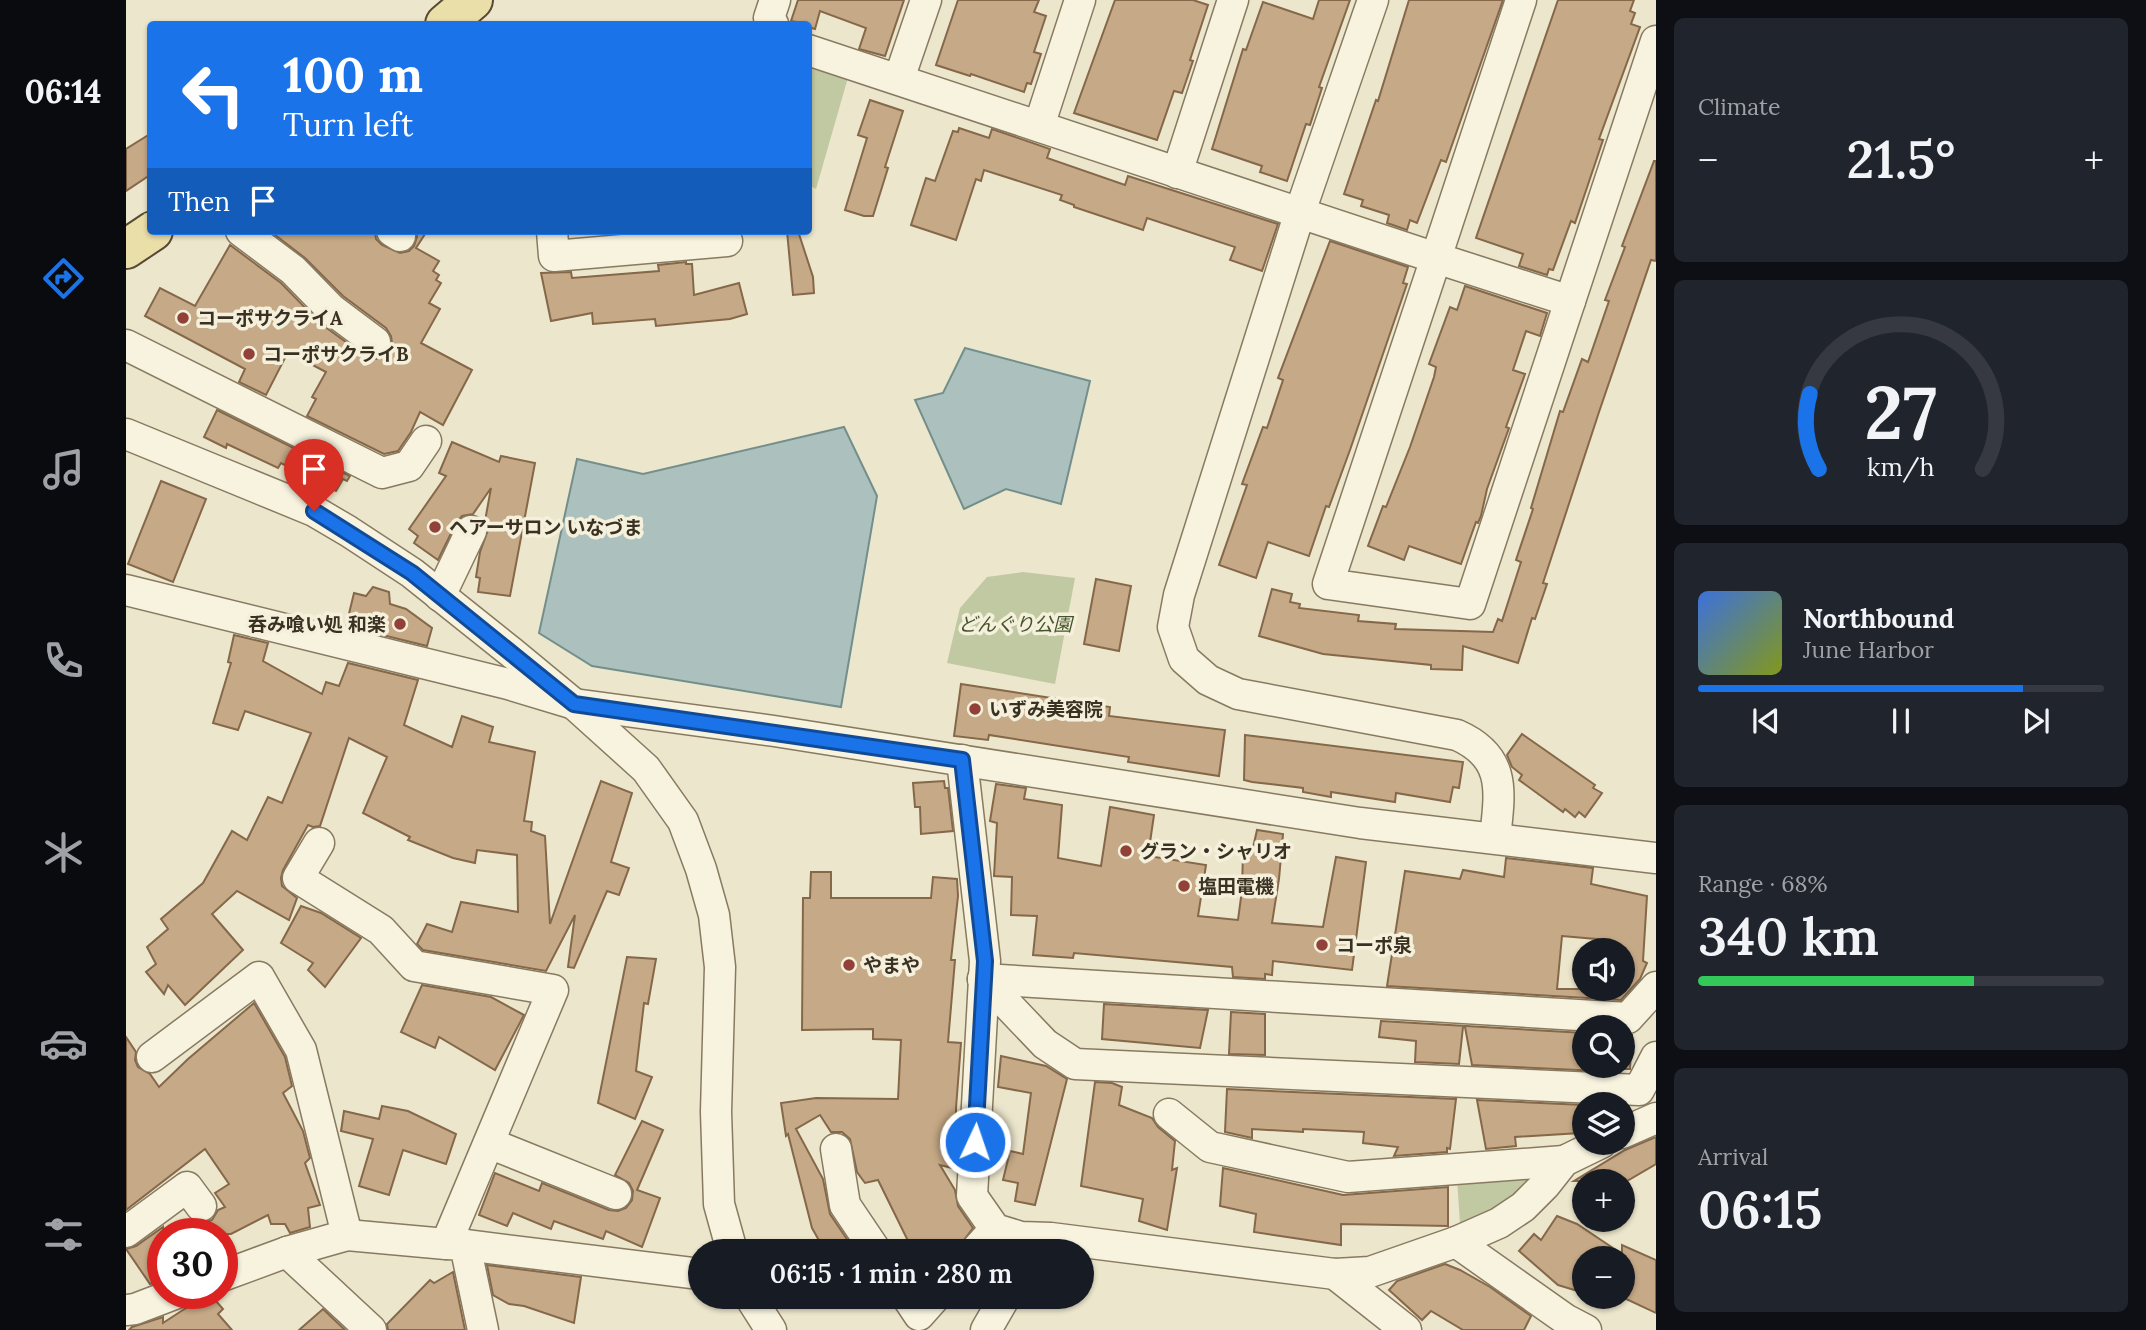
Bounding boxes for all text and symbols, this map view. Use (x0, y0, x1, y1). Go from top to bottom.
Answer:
text: 100 m (283, 43, 423, 105)
icon: left (168, 49, 259, 140)
text: 06:14 (24, 71, 102, 112)
text: Climate (1698, 92, 1780, 121)
text: Turn left (283, 104, 413, 145)
text: 21.5° (1847, 126, 1955, 192)
text: − (1698, 136, 1718, 184)
text: + (2084, 136, 2104, 184)
icon: arrive (244, 182, 282, 220)
text: Then (168, 185, 230, 218)
icon: directions (39, 254, 88, 303)
place label: コーポサクライA (197, 306, 343, 330)
marker: コーポサクライA (175, 310, 191, 326)
place label: コーポサクライB (263, 342, 409, 366)
marker: コーポサクライB (241, 346, 257, 362)
text: 27 (1865, 366, 1937, 459)
pin (284, 439, 344, 511)
icon: music (39, 445, 88, 494)
icon: arrive (295, 450, 333, 488)
text: km/h (1867, 450, 1935, 482)
place label: ヘアーサロン いなづま (449, 515, 642, 539)
marker: ヘアーサロン いなづま (427, 519, 443, 535)
text: Northbound (1803, 602, 1954, 635)
place label: 呑み喰い処 和楽 (248, 612, 386, 636)
park label: どんぐり公園 (958, 612, 1075, 636)
marker: 呑み喰い処 和楽 (392, 616, 408, 632)
text: June Harbor (1803, 635, 1934, 664)
icon: phone (39, 636, 88, 685)
place label: いずみ美容院 (989, 697, 1103, 721)
marker: いずみ美容院 (967, 701, 983, 717)
icon: previous (1747, 702, 1785, 740)
icon: pause (1882, 702, 1920, 740)
icon: next (2017, 702, 2055, 740)
icon: climate (39, 828, 88, 877)
place label: グラン・シャリオ (1140, 839, 1292, 863)
marker: グラン・シャリオ (1118, 843, 1134, 859)
text: Range · 68% (1698, 869, 1827, 898)
place label: 塩田電機 (1198, 874, 1274, 898)
marker: 塩田電機 (1176, 878, 1192, 894)
text: 340 km (1698, 903, 1879, 969)
place label: コーポ泉 (1336, 933, 1412, 957)
marker: コーポ泉 (1314, 937, 1330, 953)
map controls (1572, 938, 1635, 1309)
button: sound (1572, 938, 1635, 1001)
place label: やまや (863, 953, 920, 977)
marker: やまや (841, 957, 857, 973)
button: search (1572, 1015, 1635, 1078)
icon: car (39, 1019, 88, 1068)
button: layers (1572, 1092, 1635, 1155)
position arrow (938, 1105, 1012, 1179)
text: Arrival (1698, 1142, 1768, 1171)
button: + (1572, 1169, 1635, 1232)
text: 06:15 (1698, 1176, 1822, 1242)
icon: filters (39, 1210, 88, 1259)
speed limit sign: 30 (147, 1218, 238, 1309)
button: − (1572, 1246, 1635, 1309)
text: 06:15 · 1 min · 280 m (770, 1257, 1012, 1290)

